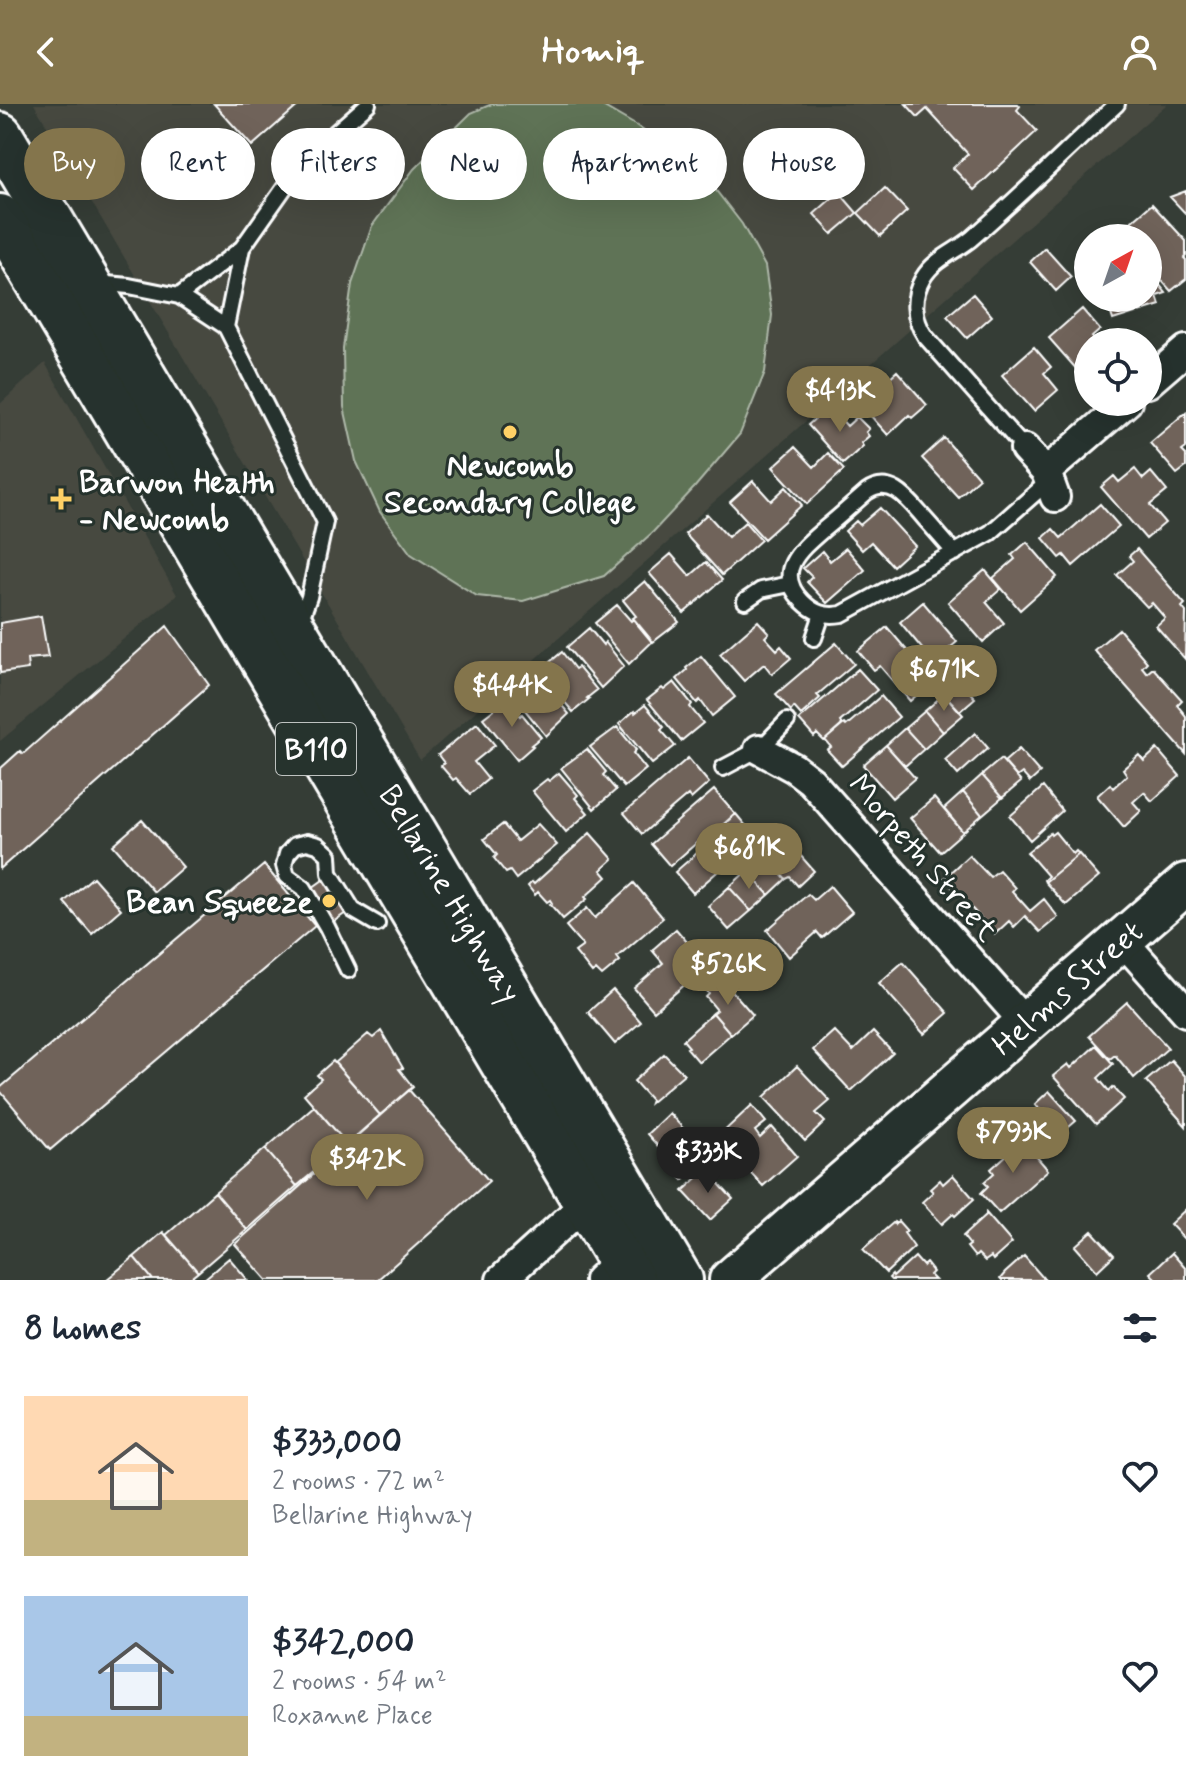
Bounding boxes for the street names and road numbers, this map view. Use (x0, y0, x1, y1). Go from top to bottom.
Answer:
road number: B110 (276, 723, 356, 775)
street label: Morpeth Street (838, 766, 1007, 951)
street label: Bellarine Highway (368, 778, 530, 1011)
street label: Helms Street (984, 912, 1153, 1066)

